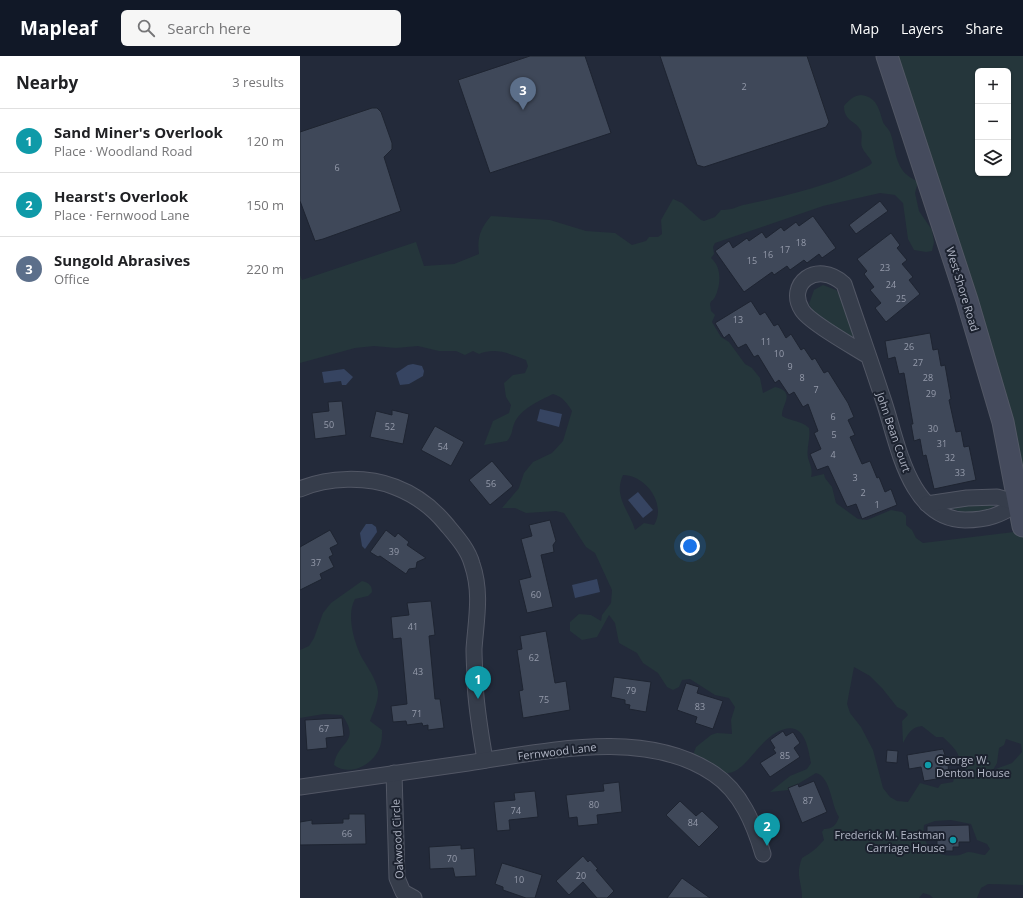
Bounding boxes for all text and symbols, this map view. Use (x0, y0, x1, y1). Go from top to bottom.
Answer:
search box (121, 10, 401, 46)
text: Mapleaf (20, 15, 97, 41)
icon: search (135, 17, 157, 39)
text: Search here (167, 18, 251, 38)
text: Map (850, 19, 879, 38)
text: Layers (901, 19, 943, 38)
text: Share (965, 19, 1003, 38)
map controls (975, 68, 1011, 176)
button: + (975, 68, 1011, 104)
text: Nearby (16, 71, 78, 94)
text: 3 results (232, 73, 284, 91)
pin: 3 (510, 77, 536, 110)
house number: 2 (741, 80, 747, 93)
button: − (975, 104, 1011, 140)
text: Sand Miner's Overlook (54, 122, 223, 142)
text: 1 (25, 132, 33, 150)
text: 120 m (246, 132, 284, 150)
button: layers (975, 140, 1011, 176)
text: Place · Woodland Road (54, 142, 192, 160)
house number: 6 (334, 161, 340, 174)
text: Hearst's Overlook (54, 186, 188, 206)
text: 2 (25, 196, 33, 214)
text: 150 m (246, 196, 284, 214)
text: Place · Fernwood Lane (54, 206, 190, 224)
house number: 18 (796, 236, 806, 249)
house number: 17 (780, 243, 790, 256)
street label: West Shore Road (943, 245, 983, 333)
house number: 16 (763, 248, 773, 261)
text: Sungold Abrasives (54, 250, 190, 270)
house number: 15 (747, 254, 757, 267)
text: 3 (25, 260, 33, 278)
text: 220 m (246, 260, 284, 278)
house number: 23 (880, 261, 890, 274)
text: Office (54, 270, 90, 288)
house number: 24 (886, 278, 896, 291)
house number: 25 (896, 292, 906, 305)
house number: 13 (733, 313, 743, 326)
house number: 11 (761, 335, 771, 348)
house number: 26 (904, 340, 914, 353)
house number: 10 (774, 347, 784, 360)
house number: 27 (913, 356, 923, 369)
house number: 9 (787, 360, 793, 373)
house number: 8 (799, 371, 805, 384)
house number: 28 (923, 371, 933, 384)
house number: 7 (813, 383, 819, 396)
house number: 29 (926, 387, 936, 400)
street label: John Bean Court (873, 389, 915, 474)
house number: 6 (830, 410, 836, 423)
house number: 50 (324, 418, 334, 431)
house number: 52 (385, 420, 395, 433)
house number: 30 (928, 422, 938, 435)
house number: 5 (831, 428, 837, 441)
house number: 31 (937, 437, 947, 450)
house number: 54 (438, 440, 448, 453)
house number: 4 (830, 448, 836, 461)
house number: 32 (945, 451, 955, 464)
house number: 33 (955, 466, 965, 479)
house number: 3 (852, 471, 858, 484)
house number: 56 (486, 477, 496, 490)
house number: 2 (860, 486, 866, 499)
house number: 1 (874, 498, 880, 511)
your location (680, 536, 700, 556)
house number: 39 (389, 545, 399, 558)
house number: 37 (311, 556, 321, 569)
house number: 60 (531, 588, 541, 601)
house number: 41 (408, 620, 418, 633)
house number: 62 (529, 651, 539, 664)
house number: 43 (413, 665, 423, 678)
pin: 1 (465, 666, 491, 699)
house number: 79 (626, 684, 636, 697)
house number: 75 (539, 693, 549, 706)
house number: 83 (695, 700, 705, 713)
house number: 71 (412, 707, 422, 720)
house number: 67 (319, 722, 329, 735)
street label: Fernwood Lane (517, 739, 597, 763)
house number: 85 (780, 749, 790, 762)
place label: George W. Denton House (936, 752, 1010, 780)
marker: George W. Denton House (923, 760, 933, 770)
house number: 87 (803, 794, 813, 807)
house number: 80 (589, 798, 599, 811)
street label: Oakwood Circle (387, 799, 407, 879)
house number: 74 (511, 804, 521, 817)
pin: 2 (754, 813, 780, 846)
house number: 84 (688, 816, 698, 829)
house number: 66 (342, 827, 352, 840)
place label: Frederick M. Eastman Carriage House (834, 827, 945, 855)
marker: Frederick M. Eastman Carriage House (948, 835, 958, 845)
house number: 70 (447, 852, 457, 865)
house number: 20 (576, 869, 586, 882)
house number: 10 (514, 873, 524, 886)

